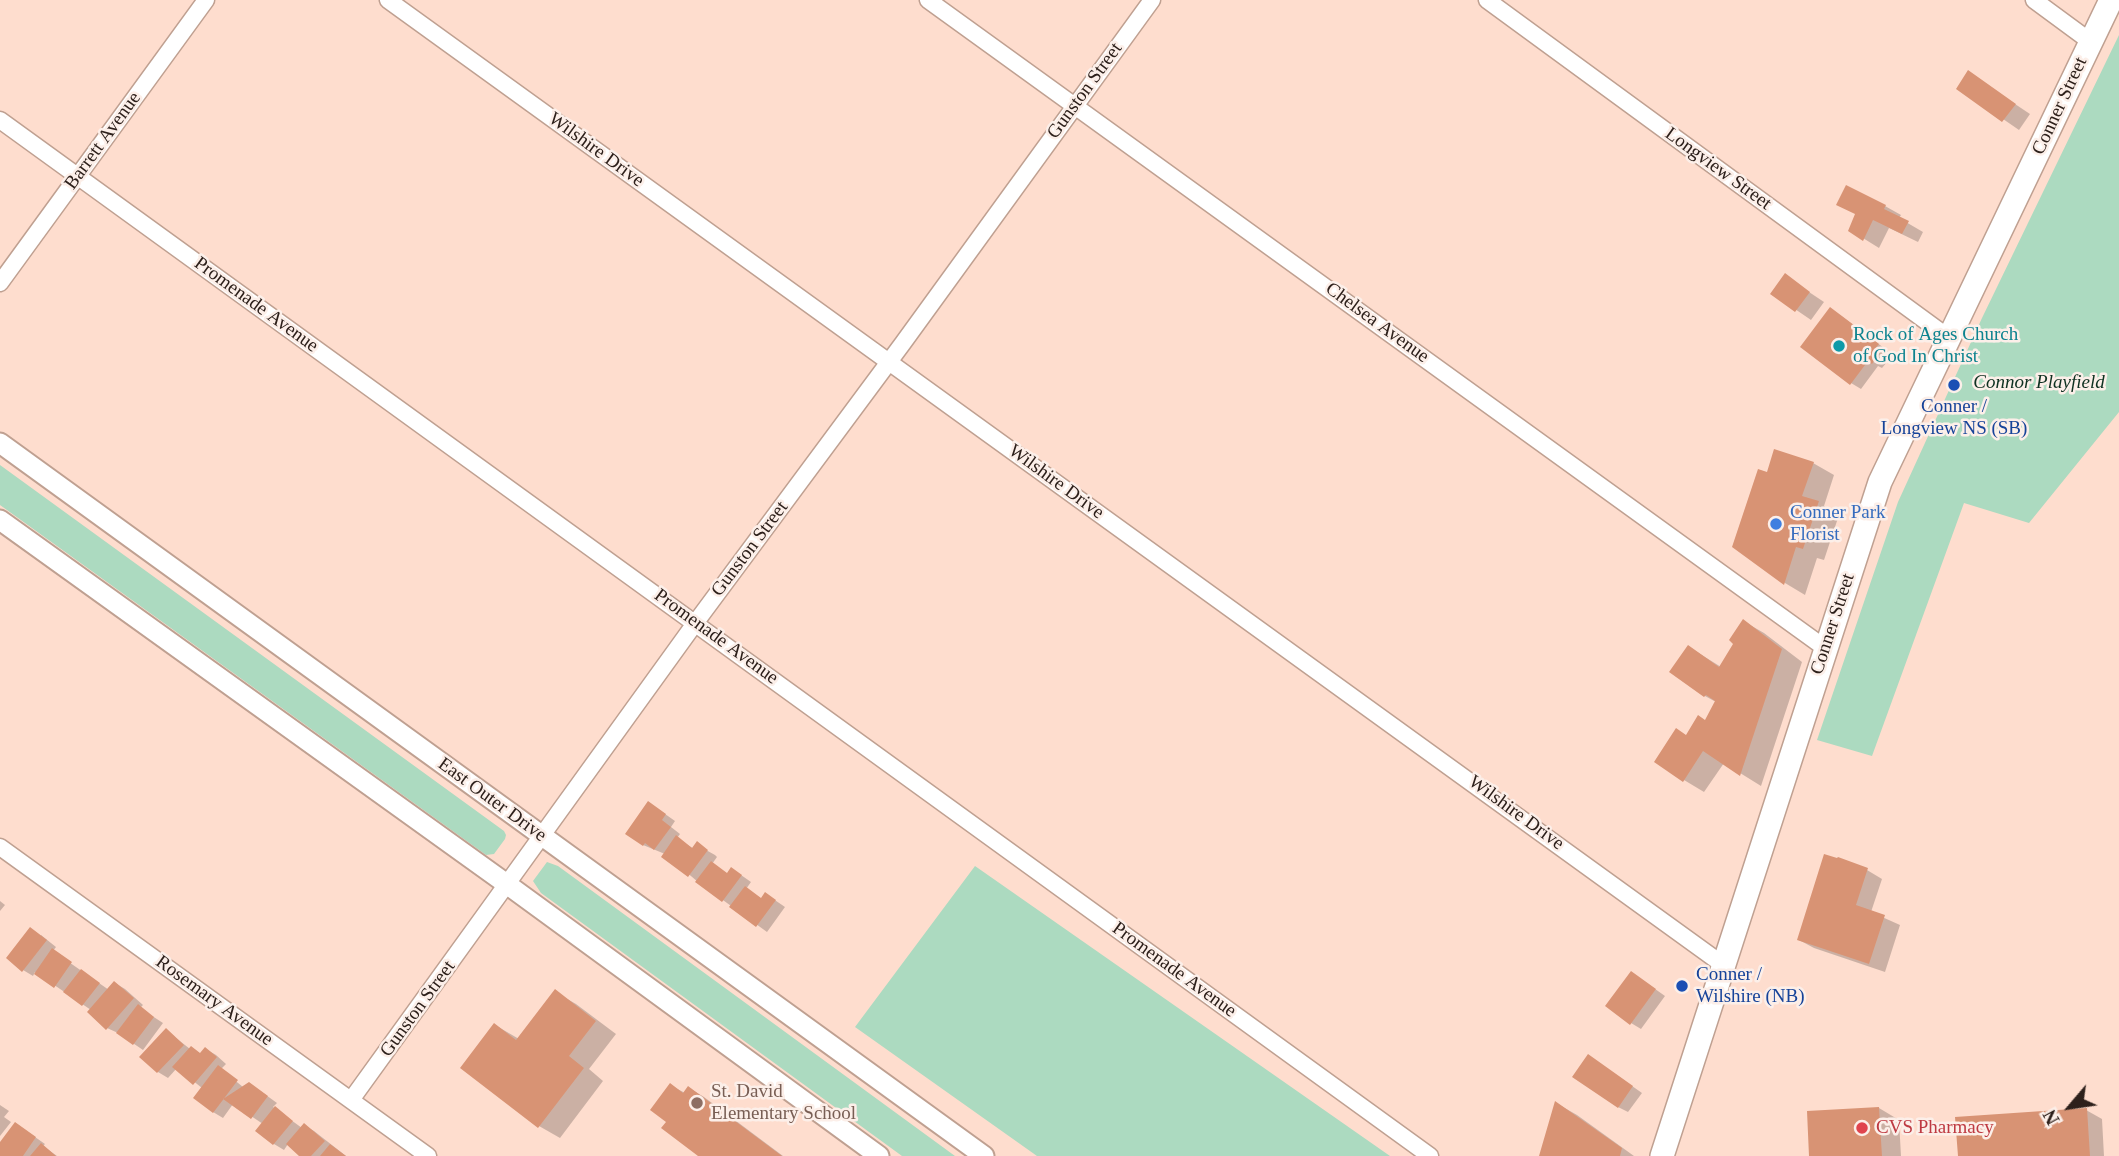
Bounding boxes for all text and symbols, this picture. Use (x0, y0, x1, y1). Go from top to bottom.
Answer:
street label: Gunston Street (1042, 38, 1128, 144)
street label: Conner Street (2027, 54, 2093, 158)
street label: Barrett Avenue (60, 88, 146, 194)
street label: Wilshire Drive (544, 108, 648, 192)
street label: Longview Street (1660, 123, 1776, 215)
street label: Promenade Avenue (189, 252, 323, 358)
street label: Chelsea Avenue (1321, 278, 1433, 368)
place label: Rock of Ages Church of God In Christ (1853, 324, 2018, 368)
marker: Rock of Ages Church of God In Christ (1831, 338, 1847, 354)
park label: Connor Playfield (1973, 372, 2105, 394)
marker: Conner / Longview NS (SB) (1946, 377, 1962, 393)
place label: Conner / Longview NS (SB) (1881, 396, 2027, 440)
street label: Wilshire Drive (1004, 440, 1108, 524)
street label: Gunston Street (707, 497, 793, 601)
place label: Conner Park Florist (1790, 502, 1886, 546)
marker: Conner Park Florist (1768, 516, 1784, 532)
street label: Conner Street (1806, 571, 1860, 677)
street label: Promenade Avenue (649, 584, 783, 690)
street label: East Outer Drive (433, 753, 551, 847)
street label: Wilshire Drive (1464, 771, 1568, 855)
street label: Promenade Avenue (1107, 917, 1241, 1023)
street label: Rosemary Avenue (151, 951, 277, 1051)
street label: Gunston Street (375, 956, 461, 1062)
place label: Conner / Wilshire (NB) (1696, 964, 1804, 1008)
marker: Conner / Wilshire (NB) (1674, 978, 1690, 994)
north arrow (2035, 1072, 2105, 1142)
place label: St. David Elementary School (711, 1081, 856, 1125)
marker: St. David Elementary School (689, 1095, 705, 1111)
text: N (2039, 1106, 2064, 1129)
place label: CVS Pharmacy (1876, 1117, 1994, 1139)
marker: CVS Pharmacy (1854, 1120, 1870, 1136)

